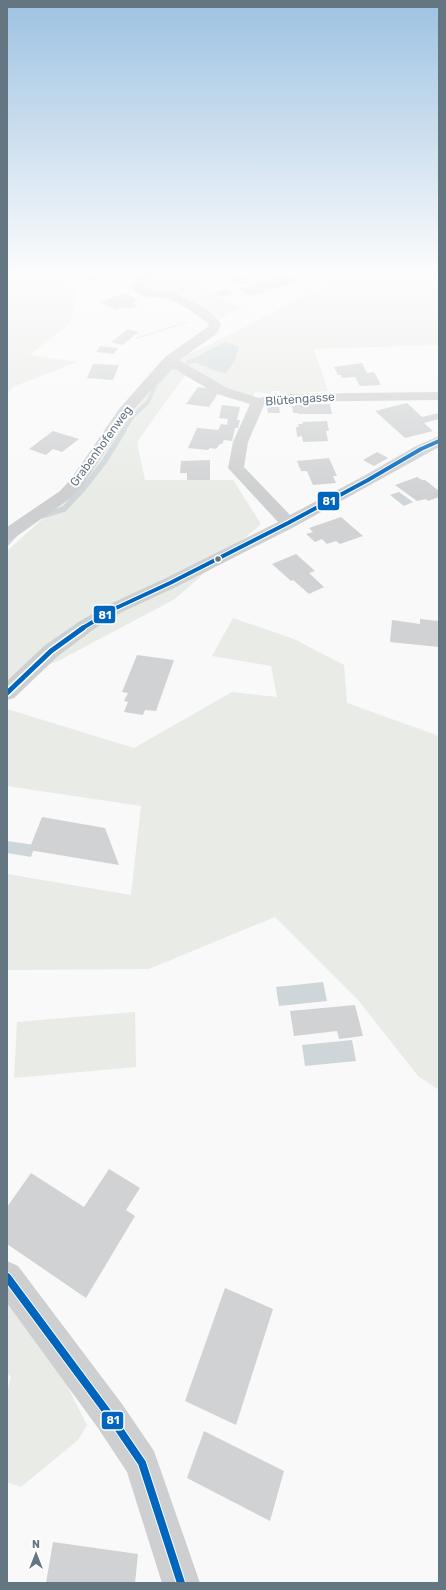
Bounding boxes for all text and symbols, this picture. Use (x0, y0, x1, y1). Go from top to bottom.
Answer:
street label: Blütengasse (265, 390, 335, 408)
street label: Grabenhofenweg (67, 403, 135, 489)
line badge: 81 (317, 491, 340, 511)
text: 81 (323, 495, 335, 508)
unlabelled marker (213, 554, 223, 564)
line badge: 81 (93, 605, 116, 624)
text: 81 (99, 609, 111, 622)
line badge: 81 (101, 1411, 124, 1430)
text: 81 (107, 1414, 119, 1427)
north arrow (16, 1534, 56, 1574)
text: N (32, 1538, 40, 1551)

